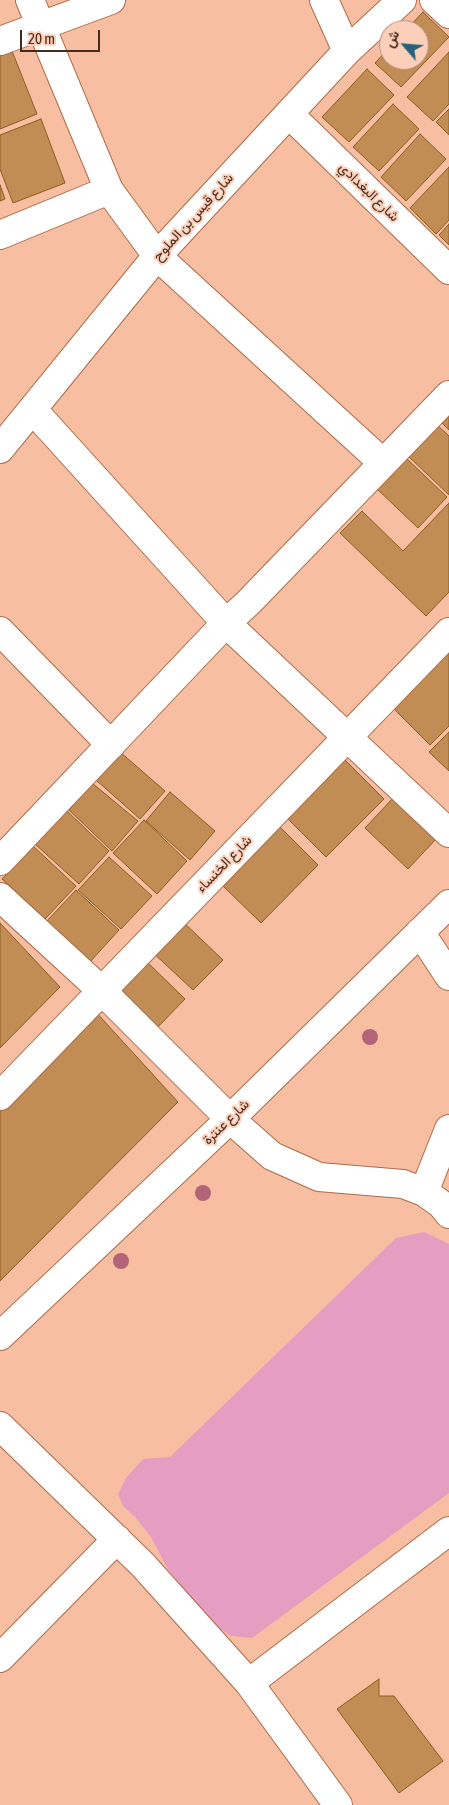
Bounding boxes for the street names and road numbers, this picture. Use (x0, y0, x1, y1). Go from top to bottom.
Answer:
street label: شارع البغدادي (335, 159, 403, 225)
street label: شارع قيس بن الملوح (149, 170, 237, 264)
street label: شارع الخنساء (193, 832, 255, 896)
street label: شارع عنترة (199, 1096, 253, 1148)

